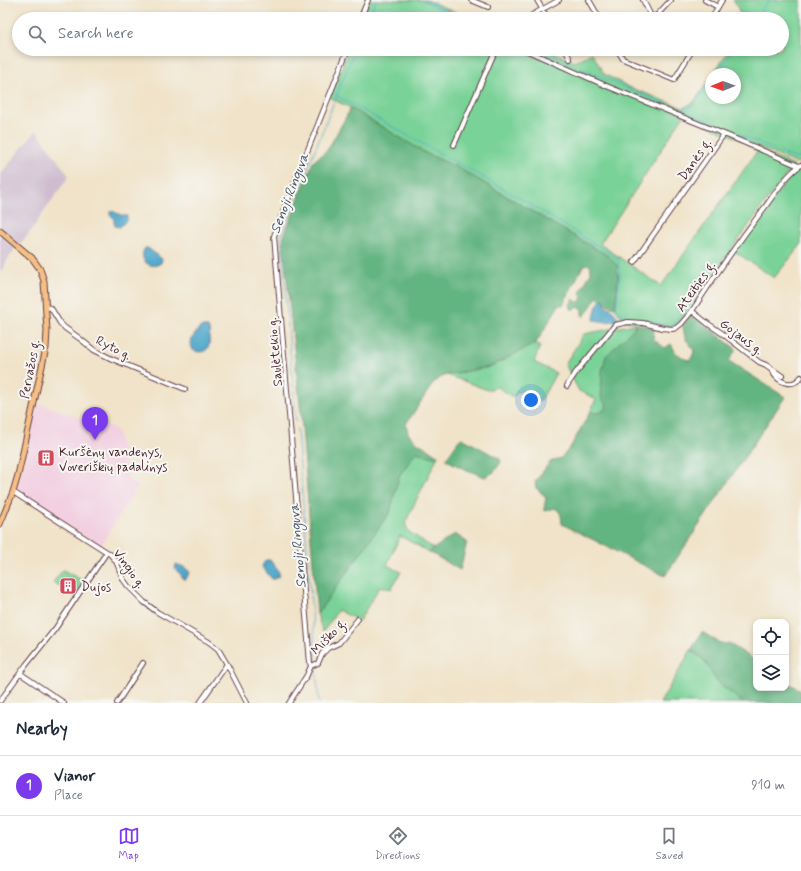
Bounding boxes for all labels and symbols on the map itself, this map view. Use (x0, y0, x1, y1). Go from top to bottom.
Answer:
north arrow (705, 68, 741, 104)
street label: Danės g. (675, 135, 718, 185)
water label: Senoji Ringuva (266, 150, 316, 237)
street label: Ateities g. (673, 258, 722, 317)
street label: Gojaus g. (716, 315, 766, 359)
street label: Saulėtekio g. (264, 316, 287, 387)
street label: Ryto g. (93, 332, 134, 365)
street label: Pervažos g. (16, 338, 47, 401)
your location (521, 390, 541, 410)
pin: 1 (82, 407, 108, 440)
place label: Kuršėnų vandenys, Voveriškių padalinys (59, 444, 167, 476)
building icon: Kuršėnų vandenys, Voveriškių padalinys (36, 448, 56, 468)
water label: Senoji Ringuva (285, 502, 313, 589)
street label: Vingio g. (108, 546, 149, 593)
building icon: Dujos (58, 576, 78, 596)
place label: Dujos (81, 579, 111, 596)
street label: Miško g. (308, 615, 352, 660)

